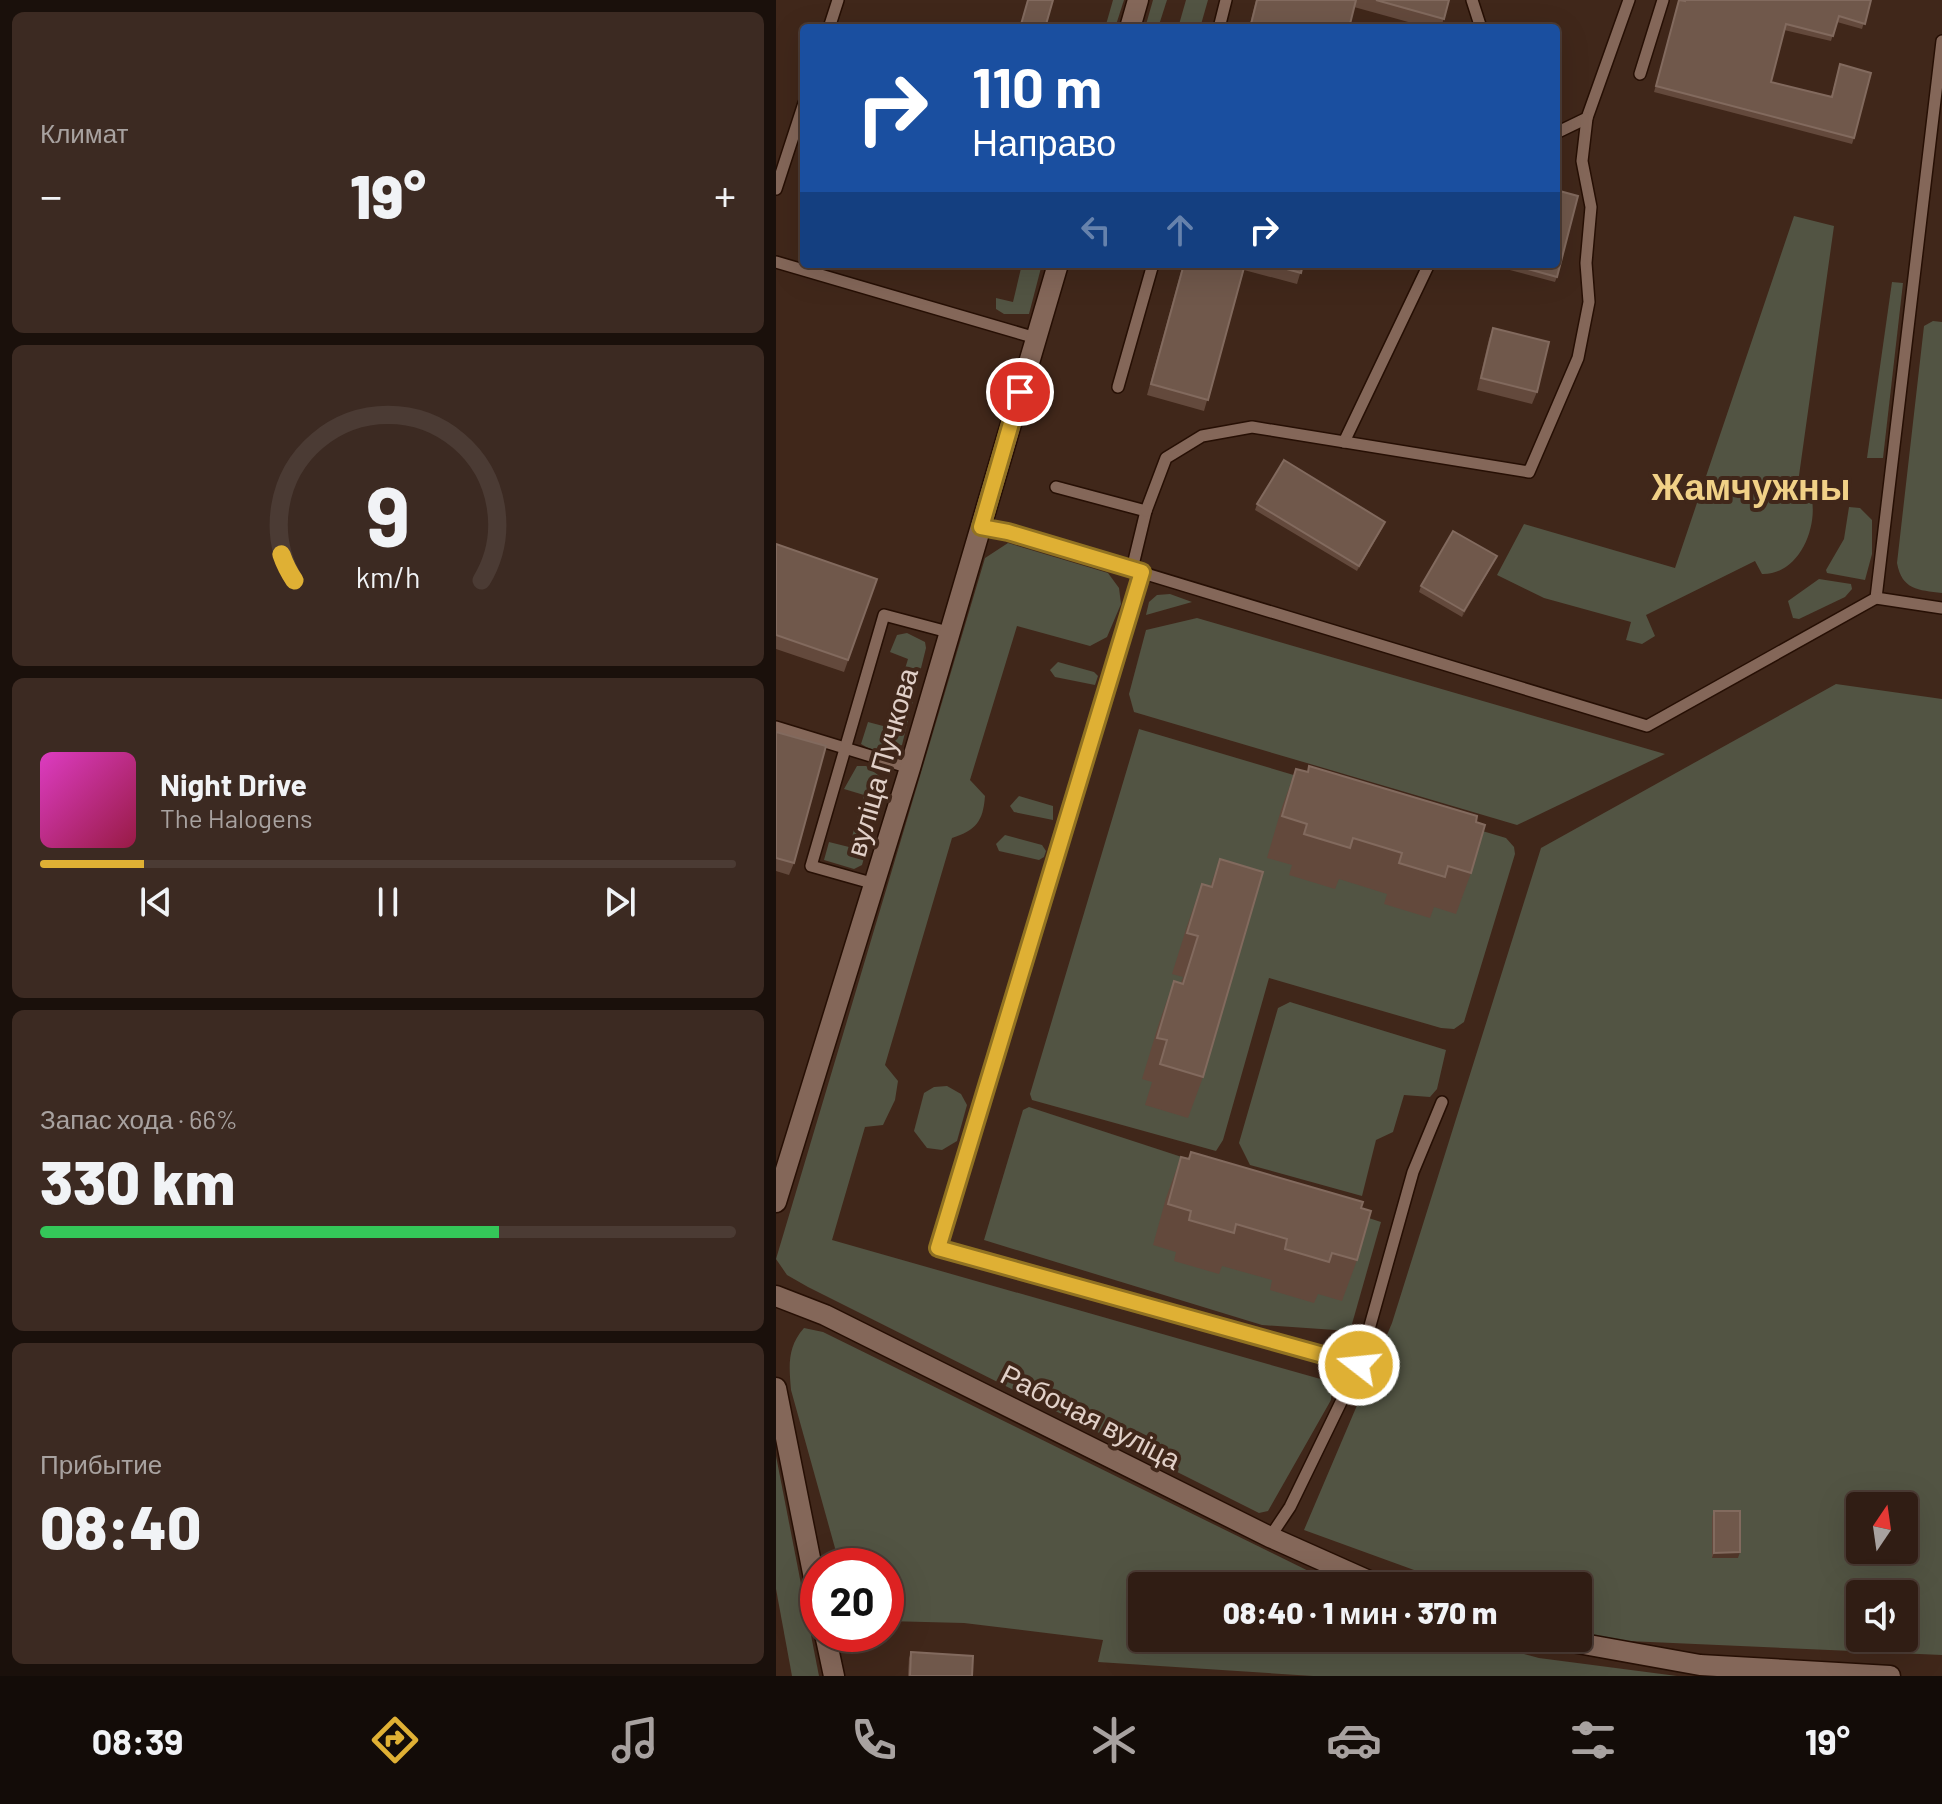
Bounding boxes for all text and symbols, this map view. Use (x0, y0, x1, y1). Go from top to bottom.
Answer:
text: 110 m (972, 52, 1102, 119)
icon: right (840, 56, 944, 160)
text: Климат (40, 117, 129, 148)
text: Направо (972, 120, 1116, 163)
text: 19° (350, 159, 426, 231)
text: − (40, 168, 62, 221)
text: + (714, 168, 736, 221)
icon: left (1074, 208, 1118, 252)
icon: ahead (1158, 208, 1202, 252)
icon: right (1242, 208, 1286, 252)
pin (986, 358, 1054, 426)
icon: arrive (998, 370, 1042, 414)
text: 9 (366, 464, 410, 564)
district label: Жамчужны (1650, 464, 1851, 508)
text: km/h (356, 559, 420, 594)
street label: вуліца Пучкова (838, 663, 924, 860)
text: Night Drive (160, 766, 307, 802)
text: The Halogens (160, 802, 312, 833)
icon: previous (134, 880, 178, 924)
icon: pause (366, 880, 410, 924)
icon: next (598, 880, 642, 924)
text: Запас хода · 66% (40, 1103, 238, 1134)
text: 330 km (40, 1145, 235, 1217)
position arrow (1317, 1323, 1401, 1407)
street label: Рабочая вуліца (995, 1356, 1187, 1476)
text: Прибытие (40, 1448, 162, 1479)
text: 08:40 (40, 1490, 201, 1562)
north arrow (1846, 1492, 1918, 1564)
map controls (1846, 1492, 1918, 1652)
speed limit sign: 20 (800, 1548, 904, 1652)
button: sound (1846, 1580, 1918, 1652)
text: 08:40 · 1 мин · 370 m (1223, 1594, 1497, 1630)
icon: directions (367, 1712, 423, 1768)
icon: music (607, 1712, 663, 1768)
icon: phone (846, 1712, 902, 1768)
icon: climate (1086, 1712, 1142, 1768)
icon: car (1326, 1712, 1382, 1768)
icon: filters (1565, 1712, 1621, 1768)
text: 08:39 (92, 1719, 183, 1762)
text: 19° (1805, 1719, 1850, 1762)

